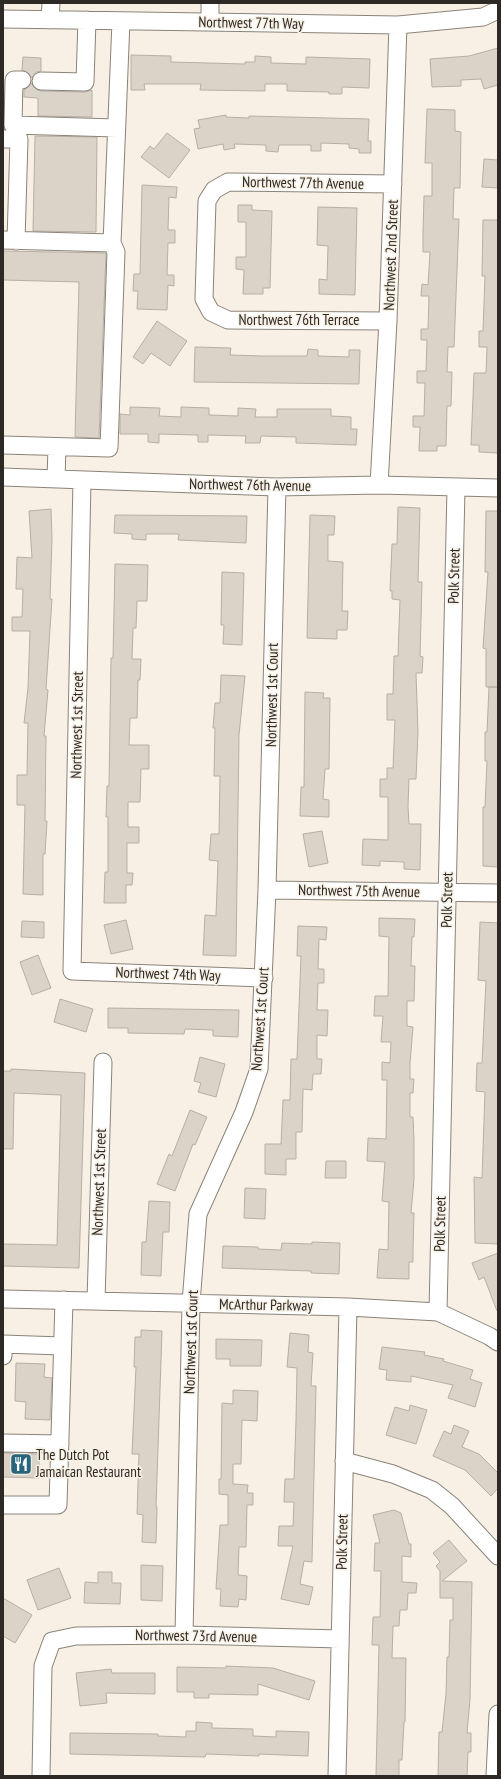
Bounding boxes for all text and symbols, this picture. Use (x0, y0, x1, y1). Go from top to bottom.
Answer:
street label: Northwest 77th Way (198, 12, 304, 33)
street label: Northwest 77th Avenue (242, 172, 364, 193)
street label: Northwest 2nd Street (379, 199, 402, 311)
street label: Northwest 76th Terrace (239, 310, 359, 329)
street label: Northwest 76th Avenue (189, 474, 311, 495)
street label: Polk Street (444, 548, 463, 604)
street label: Northwest 1st Court (261, 643, 282, 747)
street label: Northwest 1st Street (66, 671, 87, 779)
street label: Polk Street (437, 872, 456, 928)
street label: Northwest 75th Avenue (298, 880, 420, 901)
street label: Northwest 74th Way (115, 962, 221, 985)
street label: Northwest 1st Court (246, 966, 273, 1072)
street label: Northwest 1st Street (87, 1128, 110, 1236)
street label: Polk Street (430, 1196, 449, 1252)
street label: Northwest 1st Court (179, 1290, 202, 1394)
street label: McArthur Parkway (219, 1294, 313, 1315)
place label: The Dutch Pot Jamaican Restaurant (35, 1445, 141, 1481)
restaurant icon: The Dutch Pot Jamaican Restaurant (8, 1451, 34, 1477)
street label: Polk Street (332, 1514, 351, 1570)
street label: Northwest 73rd Avenue (135, 1625, 257, 1646)

